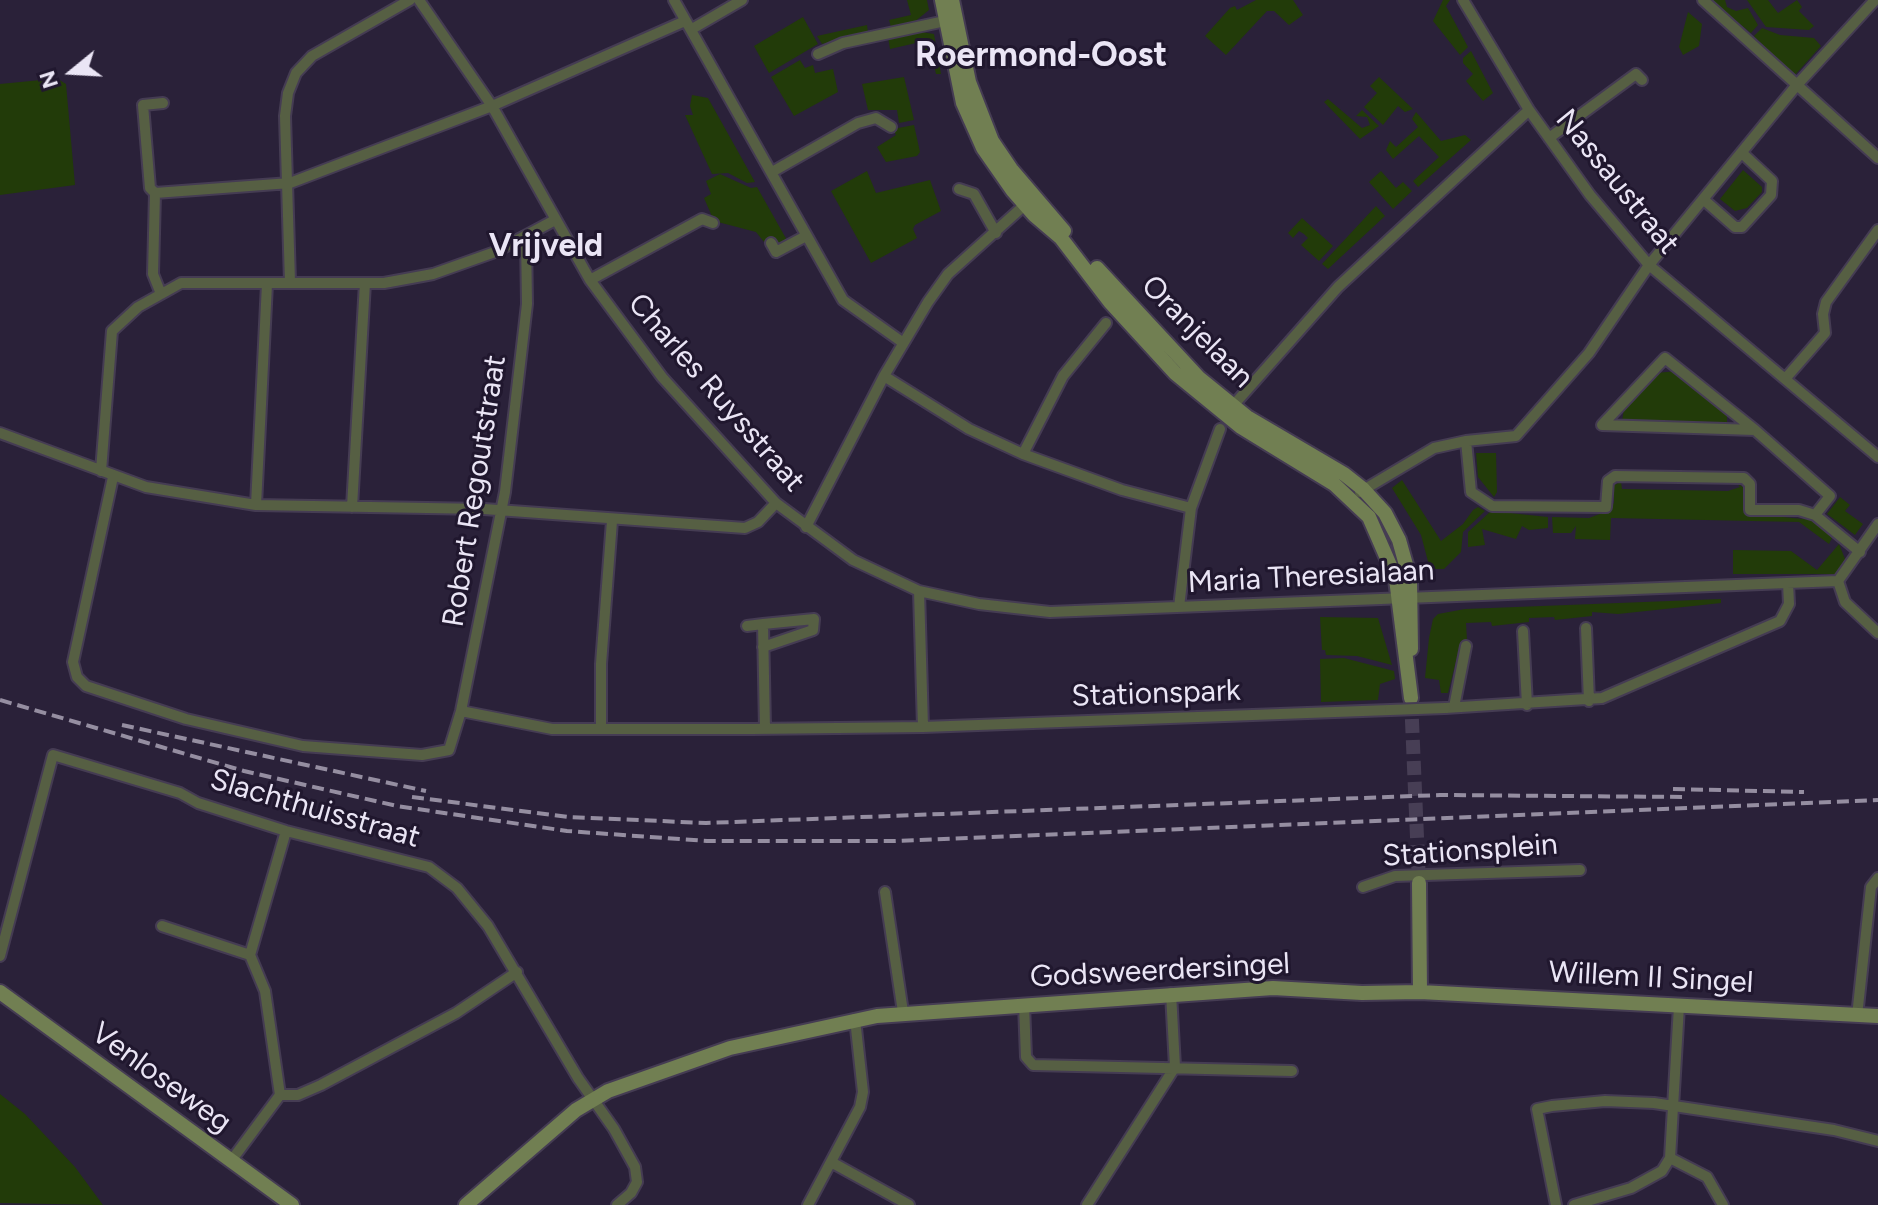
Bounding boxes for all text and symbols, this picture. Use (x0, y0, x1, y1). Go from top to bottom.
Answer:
north arrow (32, 32, 112, 112)
district label: Roermond-Oost (915, 36, 1167, 76)
text: N (33, 67, 64, 92)
street label: Nassaustraat (1548, 102, 1686, 262)
district label: Vrijveld (489, 228, 603, 266)
street label: Oranjelaan (1133, 268, 1261, 396)
street label: Charles Ruysstraat (620, 287, 812, 499)
street label: Robert Regoutstraat (436, 353, 514, 629)
street label: Maria Theresialaan (1187, 553, 1435, 601)
street label: Stationspark (1071, 673, 1241, 715)
street label: Slachthuisstraat (206, 762, 424, 856)
street label: Stationsplein (1381, 827, 1559, 875)
street label: Godsweerdersingel (1029, 946, 1291, 996)
street label: Willem II Singel (1548, 955, 1754, 1001)
street label: Venloseweg (84, 1015, 238, 1141)

